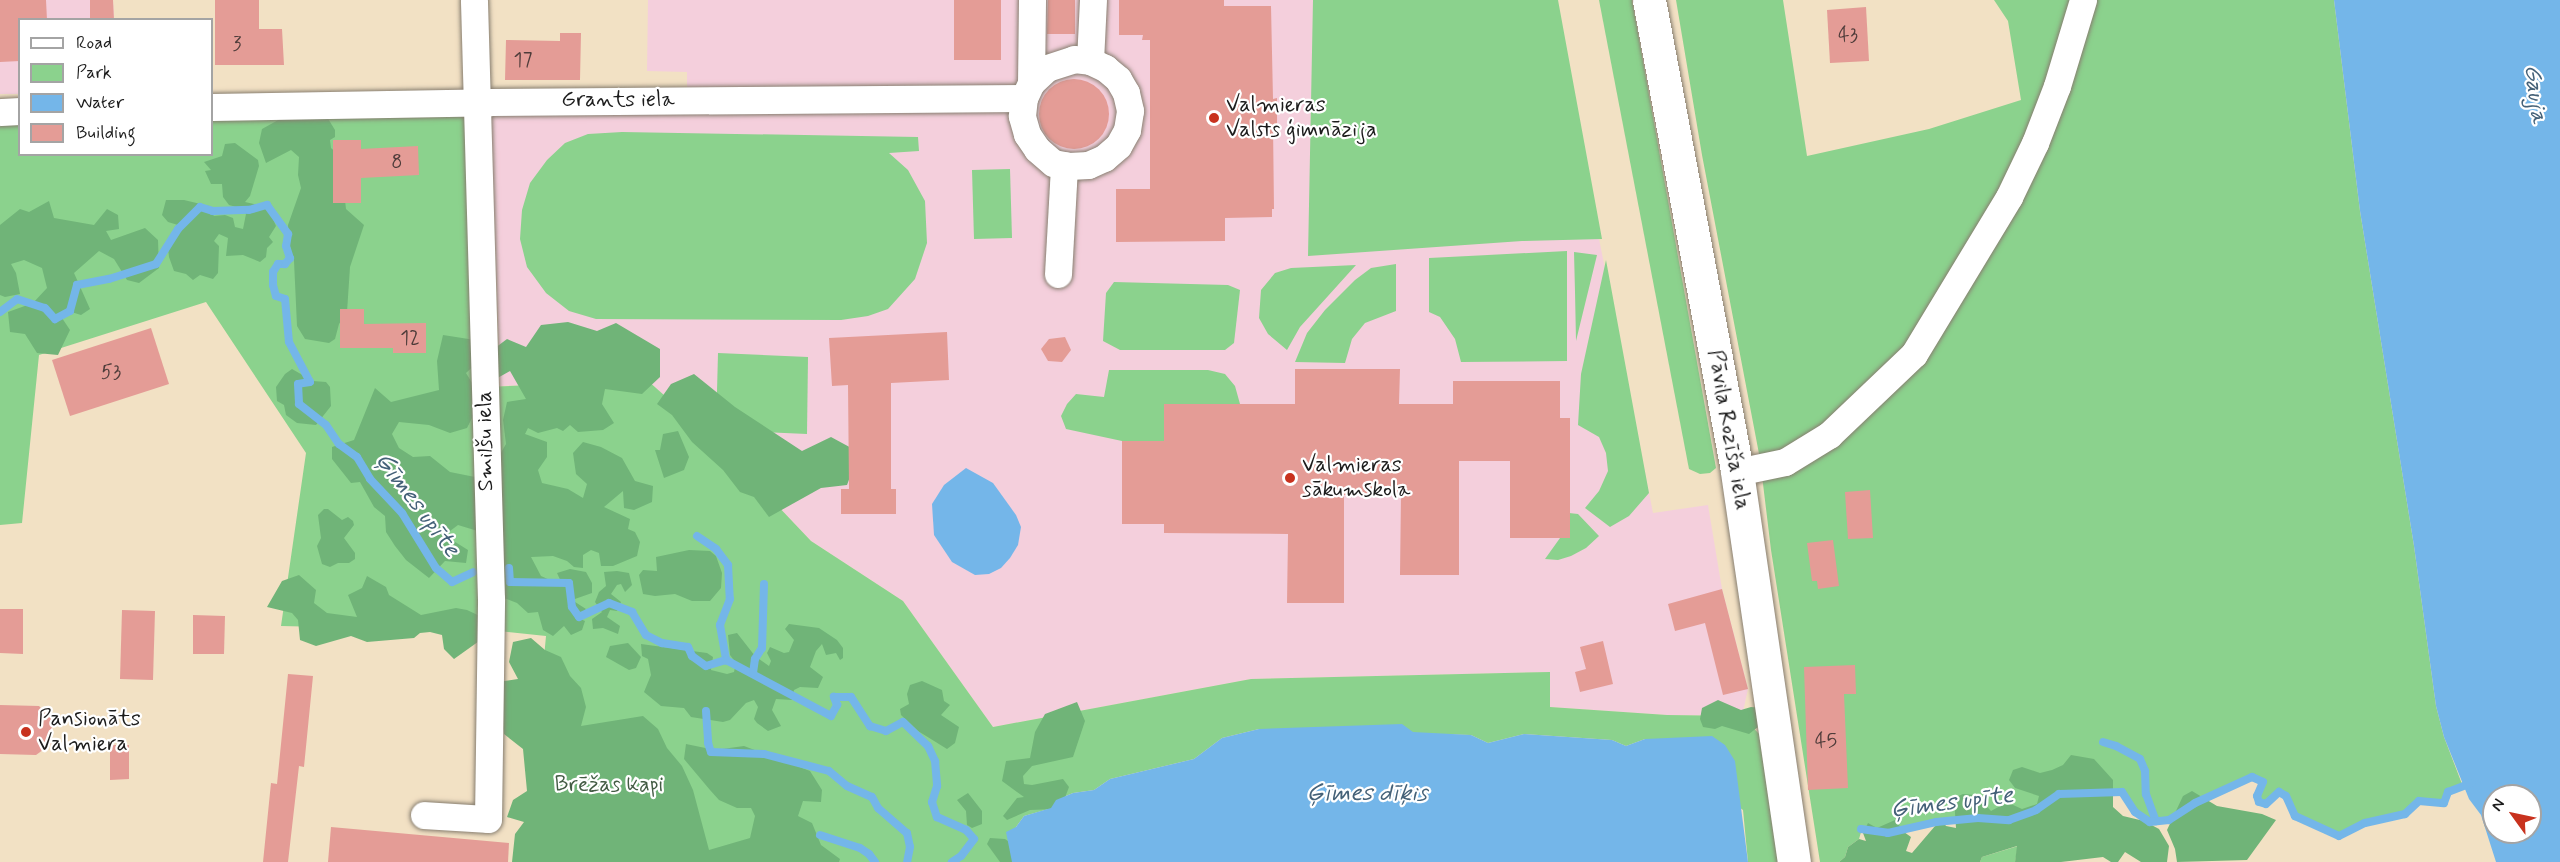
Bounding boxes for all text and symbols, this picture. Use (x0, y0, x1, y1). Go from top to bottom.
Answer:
legend (18, 18, 213, 156)
house number: 43 (1838, 23, 1858, 47)
text: Road (76, 31, 112, 55)
house number: 3 (232, 32, 242, 56)
house number: 17 (514, 48, 532, 72)
text: Park (76, 61, 112, 85)
water label: Gauja (2517, 63, 2553, 125)
street label: Grants iela (561, 88, 675, 114)
text: Water (76, 91, 124, 115)
place label: Valmieras Valsts ģimnāzija (1226, 92, 1377, 144)
marker: Valmieras Valsts ģimnāzija (1207, 111, 1221, 125)
text: Building (76, 121, 136, 145)
house number: 8 (391, 150, 403, 174)
house number: 12 (400, 326, 420, 350)
street label: Pāvila Rozīša iela (1701, 347, 1755, 513)
house number: 53 (101, 360, 121, 384)
street label: Smilšu iela (472, 390, 500, 492)
water label: Ģīmes upīte (368, 446, 466, 564)
place label: Valmieras sākumskola (1302, 452, 1410, 504)
marker: Valmieras sākumskola (1283, 471, 1297, 485)
place label: Pansionāts Valmiera (38, 706, 141, 758)
marker: Pansionāts Valmiera (19, 725, 33, 739)
house number: 45 (1815, 729, 1837, 753)
park label: Brēžas kapi (554, 773, 664, 799)
water label: Ģīmes dīķis (1307, 780, 1427, 808)
water label: Ģīmes upīte (1888, 781, 2016, 825)
north arrow (2482, 784, 2542, 844)
text: N (2486, 795, 2510, 815)

